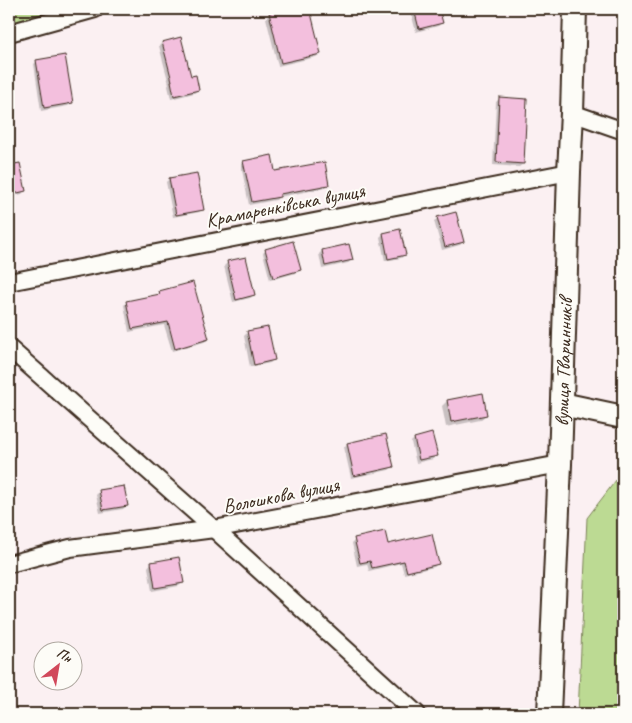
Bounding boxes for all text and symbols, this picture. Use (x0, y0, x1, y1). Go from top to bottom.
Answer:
street label: Крамаренківська вулиця (204, 178, 367, 233)
street label: вулиця Тваринників (549, 293, 578, 427)
street label: Волошкова вулиця (221, 472, 342, 519)
north arrow (32, 640, 82, 690)
text: Пн (54, 644, 76, 667)

